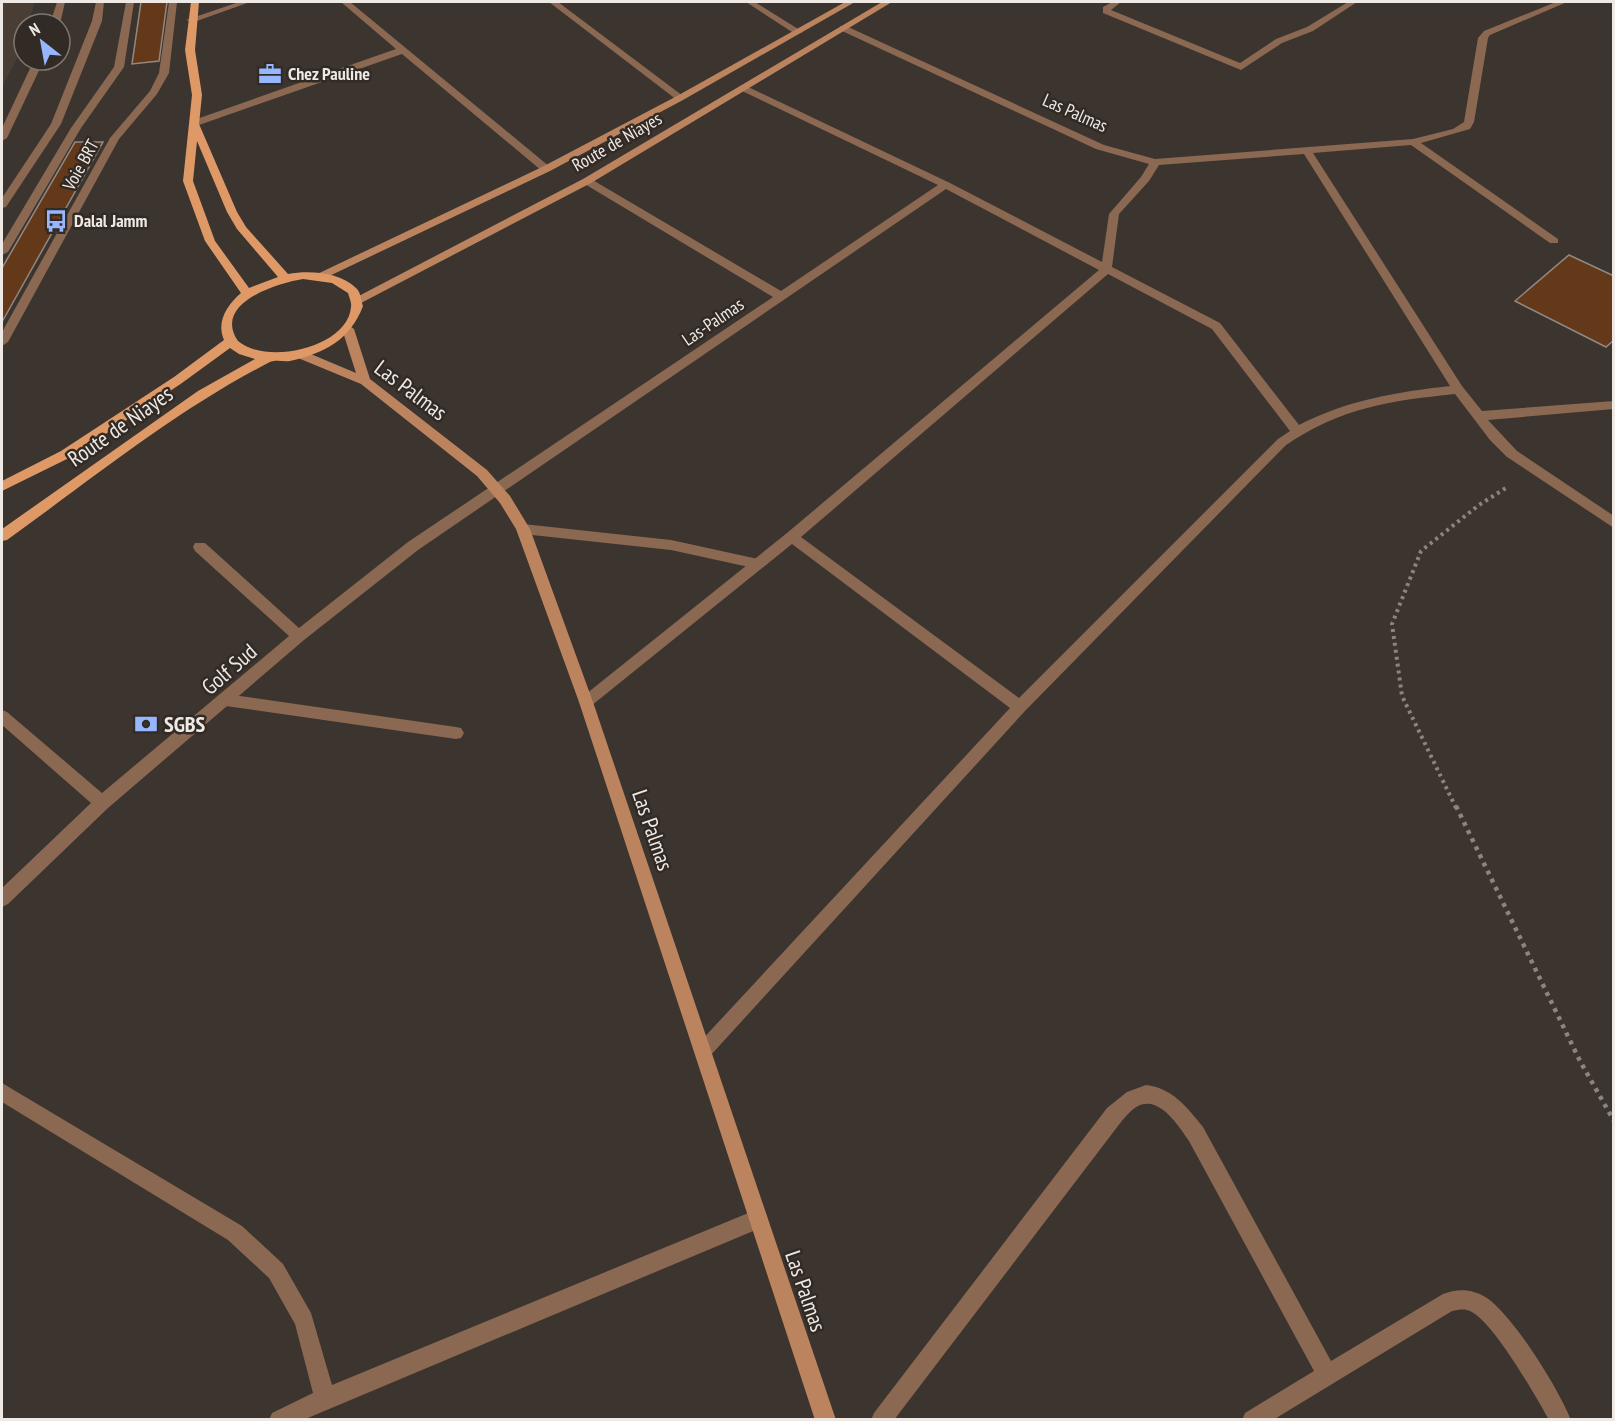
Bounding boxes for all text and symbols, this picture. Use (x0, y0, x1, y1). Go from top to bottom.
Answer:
north arrow (12, 12, 72, 72)
text: N (25, 18, 43, 40)
office icon: Chez Pauline (257, 61, 283, 87)
place label: Chez Pauline (288, 62, 370, 85)
street label: Las Palmas (1039, 88, 1111, 137)
street label: Route de Niayes (568, 107, 666, 176)
street label: Voie BRT (57, 135, 104, 195)
bus stop icon: Dalal Jamm (43, 208, 69, 234)
place label: Dalal Jamm (74, 209, 148, 232)
street label: Las-Palmas (677, 293, 748, 351)
street label: Las Palmas (369, 354, 453, 426)
street label: Route de Niayes (62, 380, 178, 472)
street label: Golf Sud (196, 637, 262, 701)
place label: SGBS (164, 710, 205, 738)
bank icon: SGBS (133, 711, 159, 737)
street label: Las Palmas (626, 786, 680, 874)
street label: Las Palmas (779, 1247, 833, 1335)

